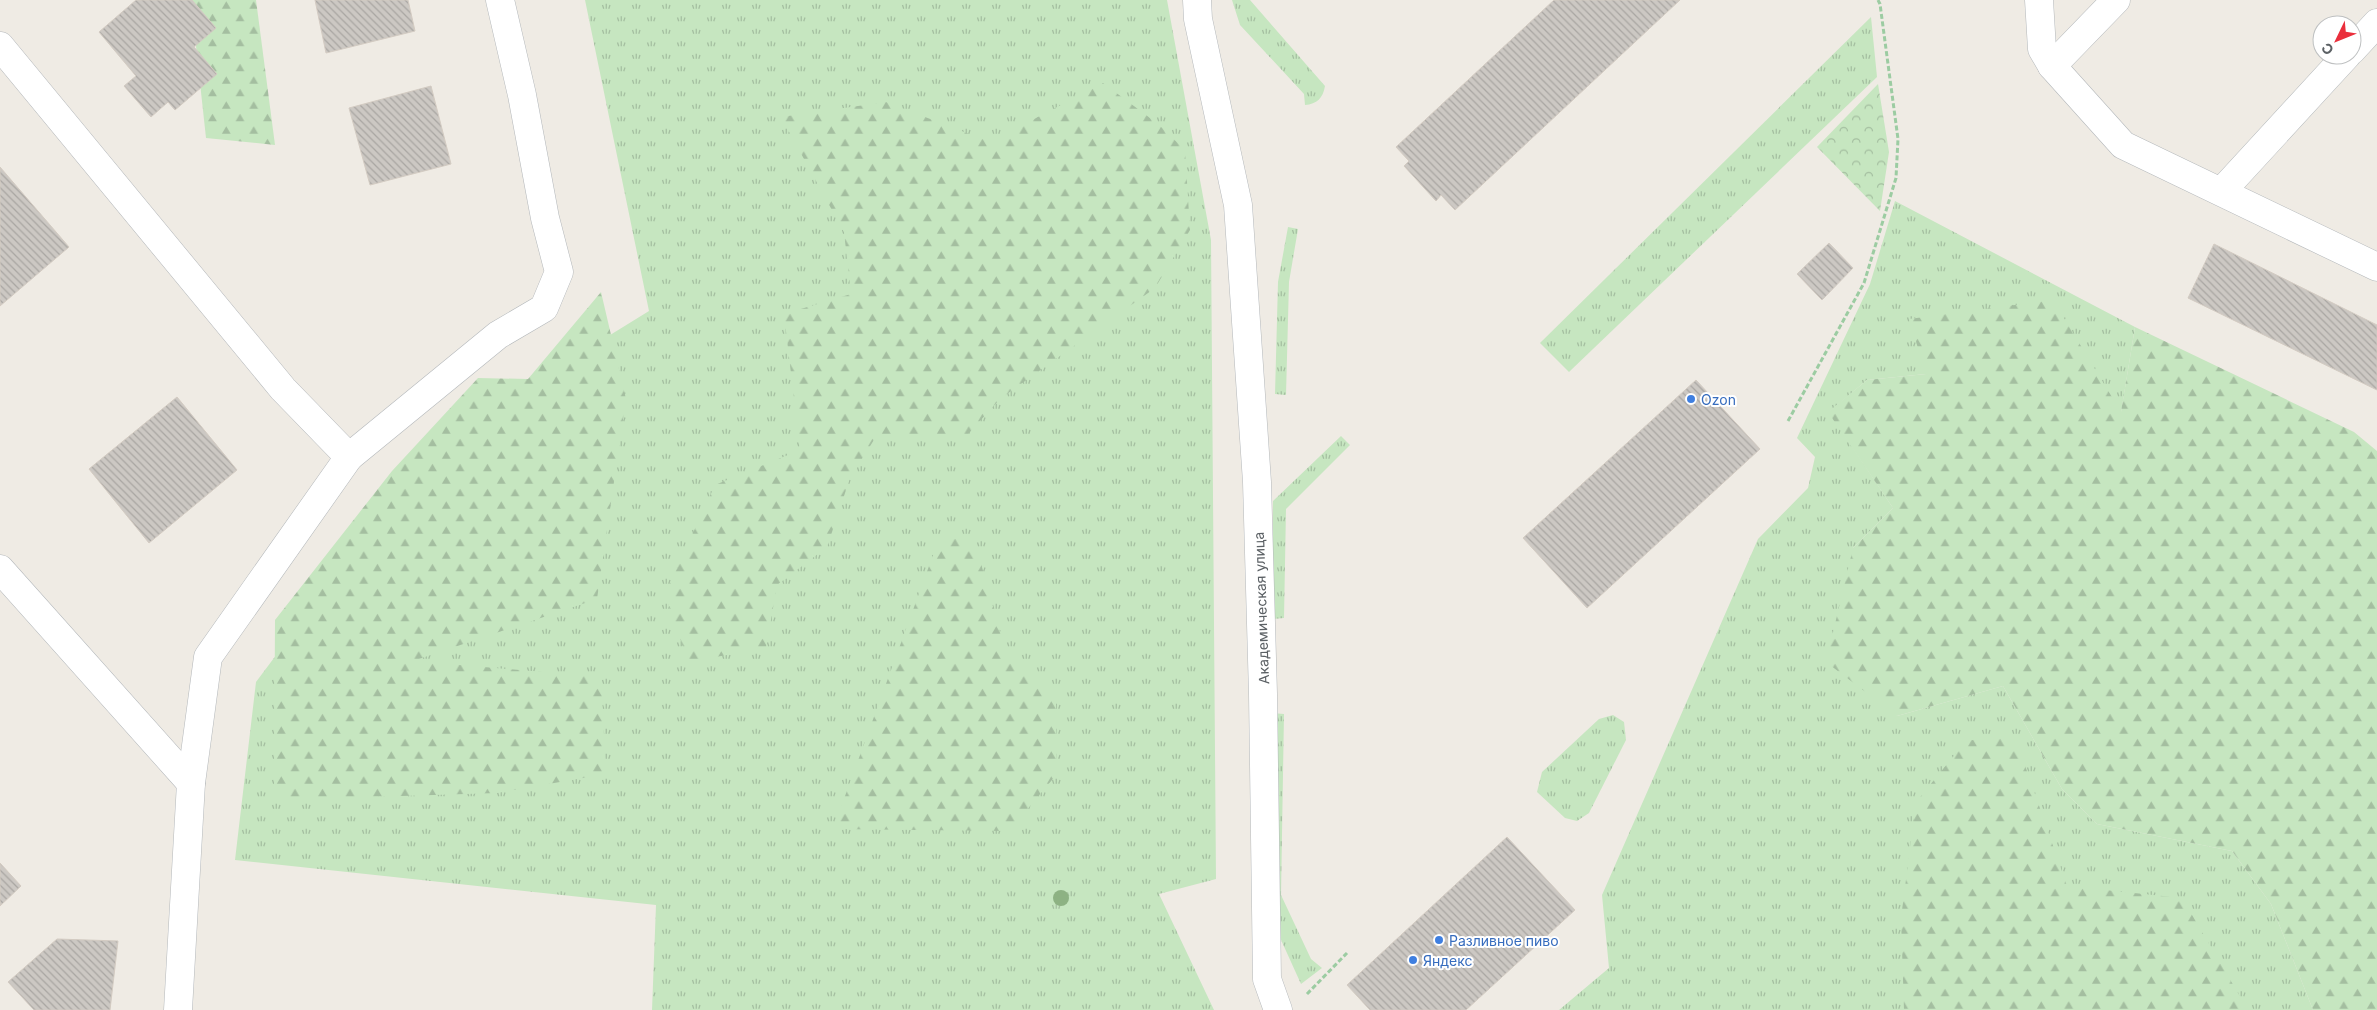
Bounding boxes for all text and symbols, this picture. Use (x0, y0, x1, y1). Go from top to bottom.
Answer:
north arrow (2312, 15, 2362, 65)
text: С (2317, 40, 2337, 59)
place label: Ozon (1701, 391, 1736, 408)
marker: Ozon (1685, 393, 1697, 405)
street label: Академическая улица (1250, 532, 1272, 684)
place label: Разливное пиво (1449, 932, 1559, 949)
marker: Разливное пиво (1433, 934, 1445, 946)
place label: Яндекс (1423, 952, 1473, 969)
marker: Яндекс (1407, 954, 1419, 966)

